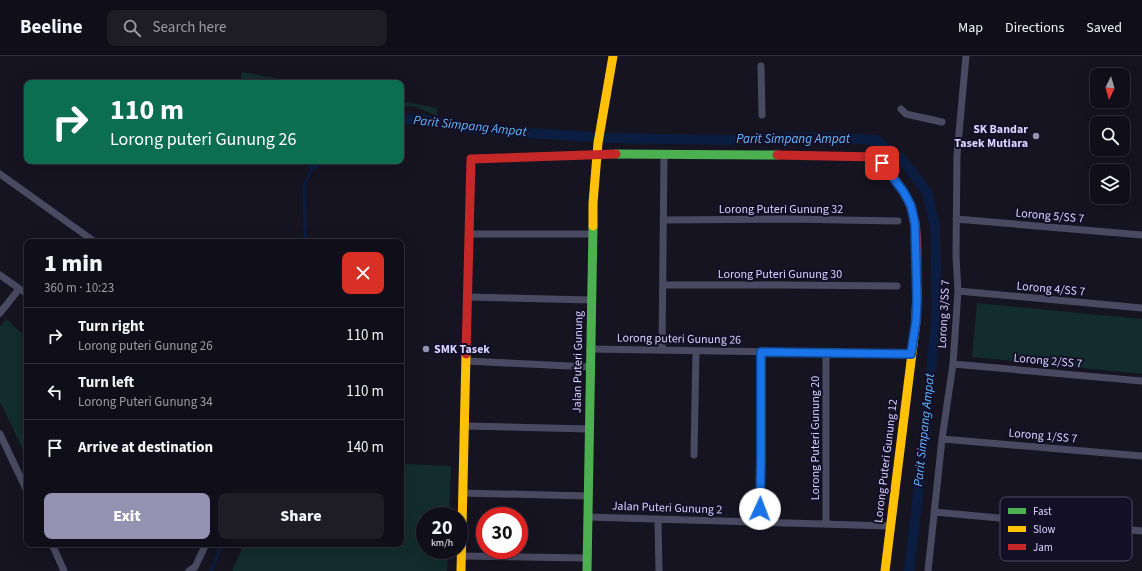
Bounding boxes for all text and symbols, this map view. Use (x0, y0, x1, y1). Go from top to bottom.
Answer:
search box (107, 10, 387, 46)
text: Beeline (20, 14, 83, 41)
icon: search (121, 17, 143, 39)
text: Search here (153, 17, 227, 38)
text: Map (958, 18, 983, 38)
text: Directions (1005, 18, 1064, 38)
text: Saved (1086, 18, 1122, 38)
north arrow (1090, 68, 1130, 108)
map controls (1090, 68, 1130, 204)
text: 110 m (110, 90, 184, 130)
icon: right (44, 96, 96, 148)
water label: Parit Simpang Ampat (413, 111, 528, 141)
button: search (1090, 116, 1130, 156)
place label: SK Bandar Tasek Mutiara (954, 121, 1028, 152)
text: Lorong puteri Gunung 26 (110, 127, 296, 152)
water label: Parit Simpang Ampat (736, 130, 851, 148)
marker: SK Bandar Tasek Mutiara (1031, 131, 1041, 141)
pin (865, 146, 899, 180)
icon: arrive (871, 152, 893, 174)
button: layers (1090, 164, 1130, 204)
street label: Lorong Puteri Gunung 32 (719, 201, 843, 218)
street label: Lorong 5/SS 7 (1015, 205, 1085, 227)
text: 1 min (44, 246, 103, 281)
button: close (342, 252, 384, 294)
street label: Lorong Puteri Gunung 30 (718, 266, 842, 283)
street label: Lorong 4/SS 7 (1016, 278, 1086, 300)
text: 360 m · 10:23 (44, 279, 114, 297)
street label: Lorong 3/SS 7 (934, 279, 954, 349)
street label: Jalan Puteri Gunung (569, 311, 587, 413)
text: Turn right (78, 316, 144, 337)
icon: right (44, 325, 66, 347)
text: 110 m (346, 325, 384, 346)
street label: Lorong puteri Gunung 26 (617, 329, 741, 349)
text: Lorong puteri Gunung 26 (78, 337, 213, 355)
place label: SMK Tasek (434, 341, 490, 358)
marker: SMK Tasek (421, 344, 431, 354)
street label: Lorong 2/SS 7 (1013, 350, 1083, 372)
text: Turn left (78, 372, 134, 393)
water label: Parit Simpang Ampat (909, 372, 939, 487)
street label: Lorong Puteri Gunung 20 (807, 376, 824, 500)
icon: left (44, 381, 66, 403)
text: 110 m (346, 381, 384, 402)
text: Lorong Puteri Gunung 34 (78, 393, 213, 411)
street label: Lorong Puteri Gunung 12 (870, 398, 902, 524)
street label: Lorong 1/SS 7 (1008, 425, 1078, 447)
icon: arrive (44, 437, 66, 459)
text: Arrive at destination (78, 437, 213, 458)
text: 140 m (346, 437, 384, 458)
position arrow (739, 488, 781, 530)
button: Exit (44, 493, 210, 539)
button: Share (218, 493, 384, 539)
legend (1000, 497, 1132, 561)
street label: Jalan Puteri Gunung 2 (611, 498, 723, 518)
text: Fast (1033, 504, 1052, 519)
speed limit sign: 30 (476, 507, 528, 559)
text: 20 (431, 514, 453, 542)
text: Slow (1033, 522, 1056, 537)
text: km/h (431, 536, 453, 550)
text: Jam (1033, 540, 1053, 555)

